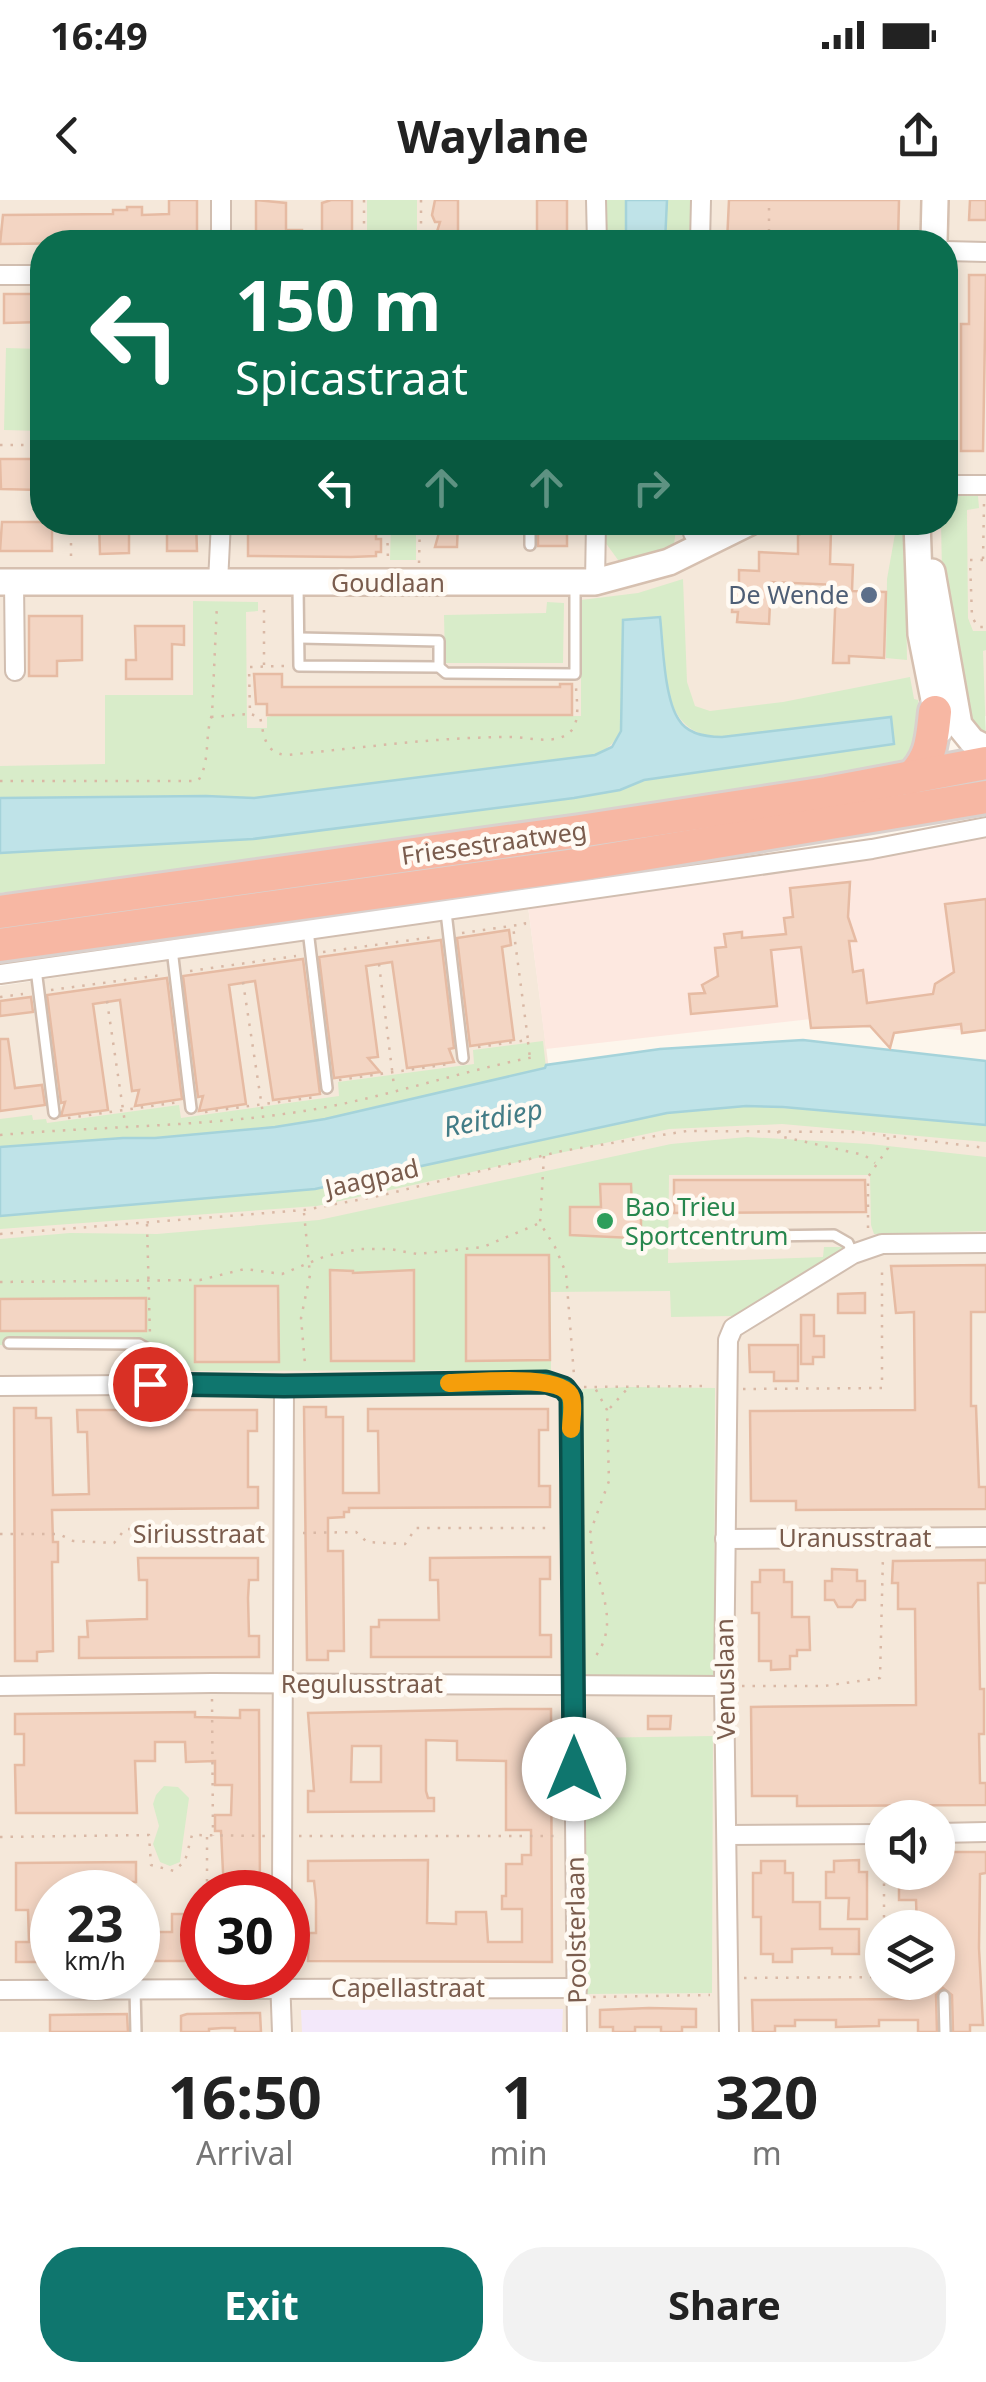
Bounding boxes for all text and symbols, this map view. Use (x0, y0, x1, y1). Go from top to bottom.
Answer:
text: 16:49 (50, 9, 148, 61)
text: Waylane (397, 105, 589, 166)
icon: back (40, 108, 95, 163)
icon: share (891, 108, 946, 163)
text: 150 m (235, 256, 442, 352)
icon: left (70, 270, 200, 400)
text: Spicastraat (235, 347, 468, 408)
icon: left (309, 460, 364, 515)
icon: ahead (414, 460, 469, 515)
icon: ahead (519, 460, 574, 515)
icon: right (624, 460, 679, 515)
street label: Goudlaan (331, 565, 445, 599)
place label: De Wende (728, 577, 849, 611)
marker: De Wende (858, 584, 880, 606)
street label: Friesestraatweg (399, 812, 589, 872)
water label: Reitdiep (440, 1089, 546, 1145)
street label: Jaagpad (320, 1150, 422, 1205)
place label: Bao Trieu Sportcentrum (625, 1189, 788, 1252)
marker: Bao Trieu Sportcentrum (594, 1210, 616, 1232)
pin (108, 1342, 193, 1427)
icon: arrive (123, 1357, 178, 1412)
street label: Siriusstraat (133, 1516, 265, 1550)
street label: Uranusstraat (779, 1520, 931, 1554)
street label: Venuslaan (706, 1618, 742, 1740)
street label: Regulusstraat (281, 1666, 443, 1700)
position arrow (522, 1717, 626, 1821)
map controls (865, 1800, 955, 2000)
button: sound (865, 1800, 955, 1890)
street label: Poolsterlaan (557, 1856, 593, 2004)
speed limit sign: 30 (180, 1870, 310, 2000)
text: 23 (66, 1889, 124, 1957)
button: layers (865, 1910, 955, 2000)
text: km/h (64, 1943, 126, 1977)
street label: Capellastraat (331, 1970, 485, 2004)
text: 16:50 (168, 2055, 322, 2137)
text: 1 (501, 2055, 536, 2137)
text: 320 (715, 2055, 818, 2137)
text: Arrival (196, 2131, 294, 2174)
text: min (490, 2131, 548, 2174)
text: m (752, 2131, 782, 2174)
button: Exit (40, 2247, 483, 2362)
button: Share (503, 2247, 946, 2362)

